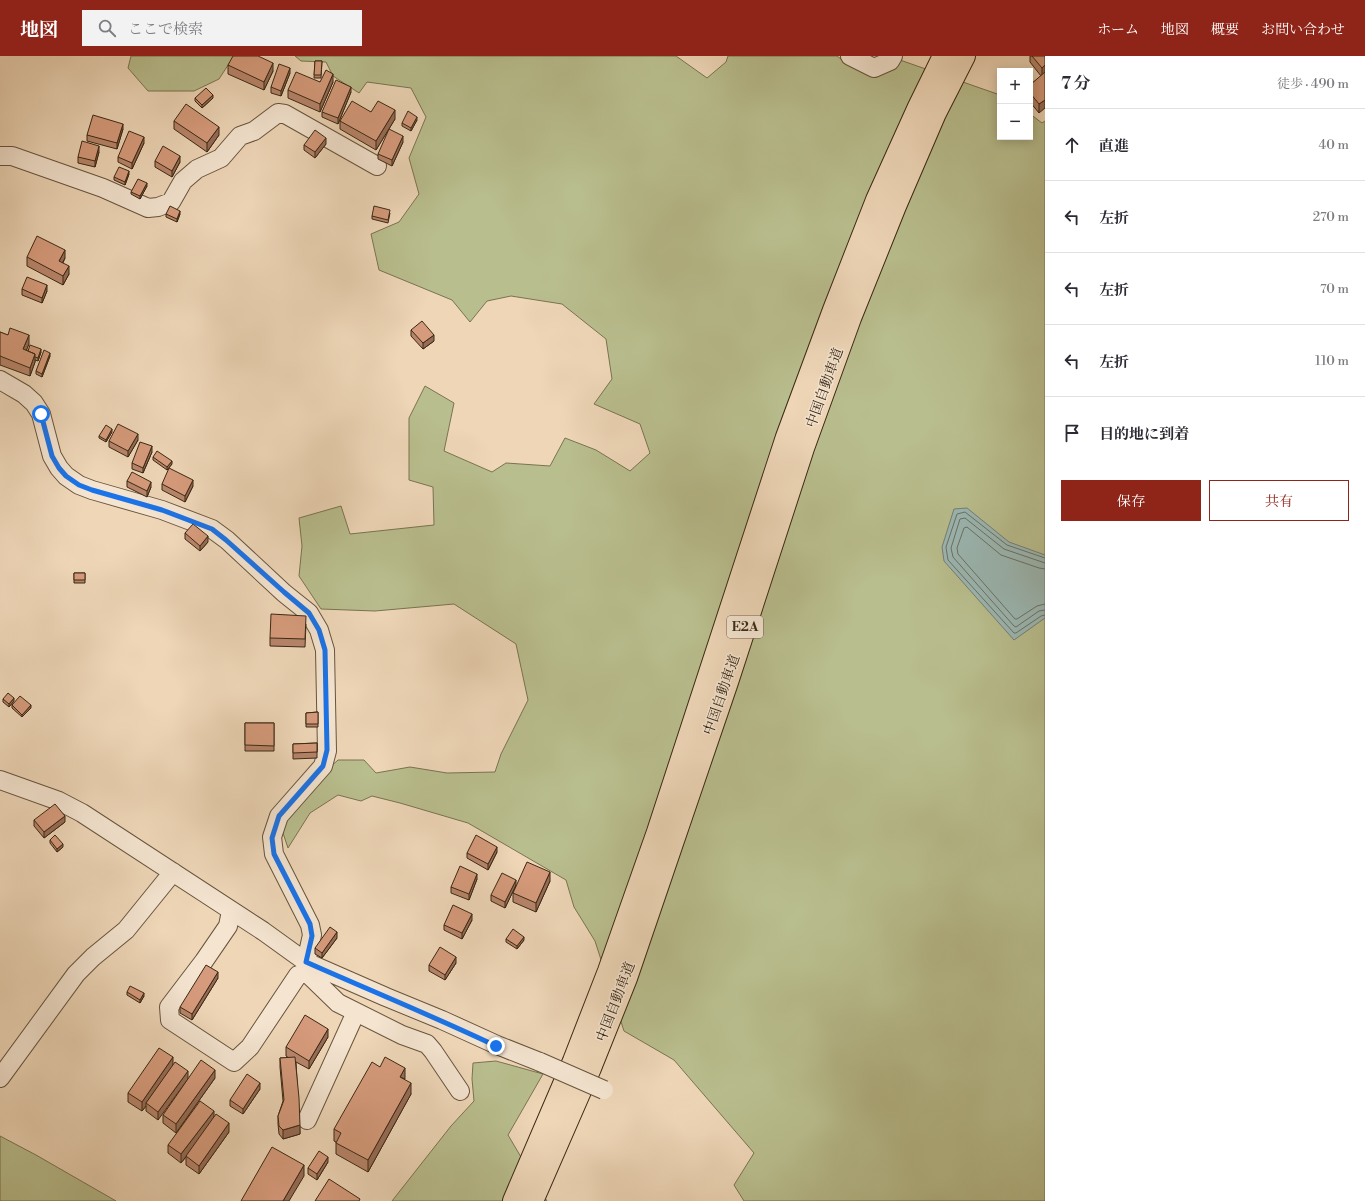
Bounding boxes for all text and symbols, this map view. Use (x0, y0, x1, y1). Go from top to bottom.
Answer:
search box (82, 10, 362, 46)
icon: search (96, 17, 118, 39)
text: 地図 (20, 18, 58, 42)
text: ここで検索 (128, 20, 203, 39)
text: ホーム (1097, 21, 1139, 39)
text: 地図 (1161, 21, 1189, 39)
text: 概要 (1211, 21, 1239, 39)
text: お問い合わせ (1261, 21, 1345, 39)
map controls (997, 68, 1033, 140)
button: + (997, 68, 1033, 104)
text: 7 分 (1061, 73, 1091, 95)
text: 徒歩 · 490 m (1277, 76, 1349, 92)
button: − (997, 104, 1033, 140)
icon: ahead (1061, 134, 1083, 156)
text: 直進 (1099, 137, 1129, 156)
text: 40 m (1319, 137, 1349, 153)
icon: left (1061, 206, 1083, 228)
text: 左折 (1099, 209, 1129, 228)
text: 270 m (1313, 209, 1349, 225)
icon: left (1061, 278, 1083, 300)
text: 左折 (1099, 281, 1129, 300)
text: 70 m (1320, 281, 1349, 297)
street label: 中国自動車道 (802, 345, 848, 431)
icon: left (1061, 350, 1083, 372)
text: 左折 (1099, 353, 1129, 372)
text: 110 m (1315, 353, 1349, 369)
route start (32, 405, 50, 423)
icon: arrive (1061, 422, 1083, 444)
text: 目的地に到着 (1099, 425, 1189, 444)
button: 保存 (1061, 480, 1201, 521)
button: 共有 (1209, 480, 1349, 521)
road number: E2A (727, 616, 763, 638)
street label: 中国自動車道 (700, 652, 744, 738)
street label: 中国自動車道 (593, 960, 639, 1044)
route end (487, 1037, 505, 1055)

